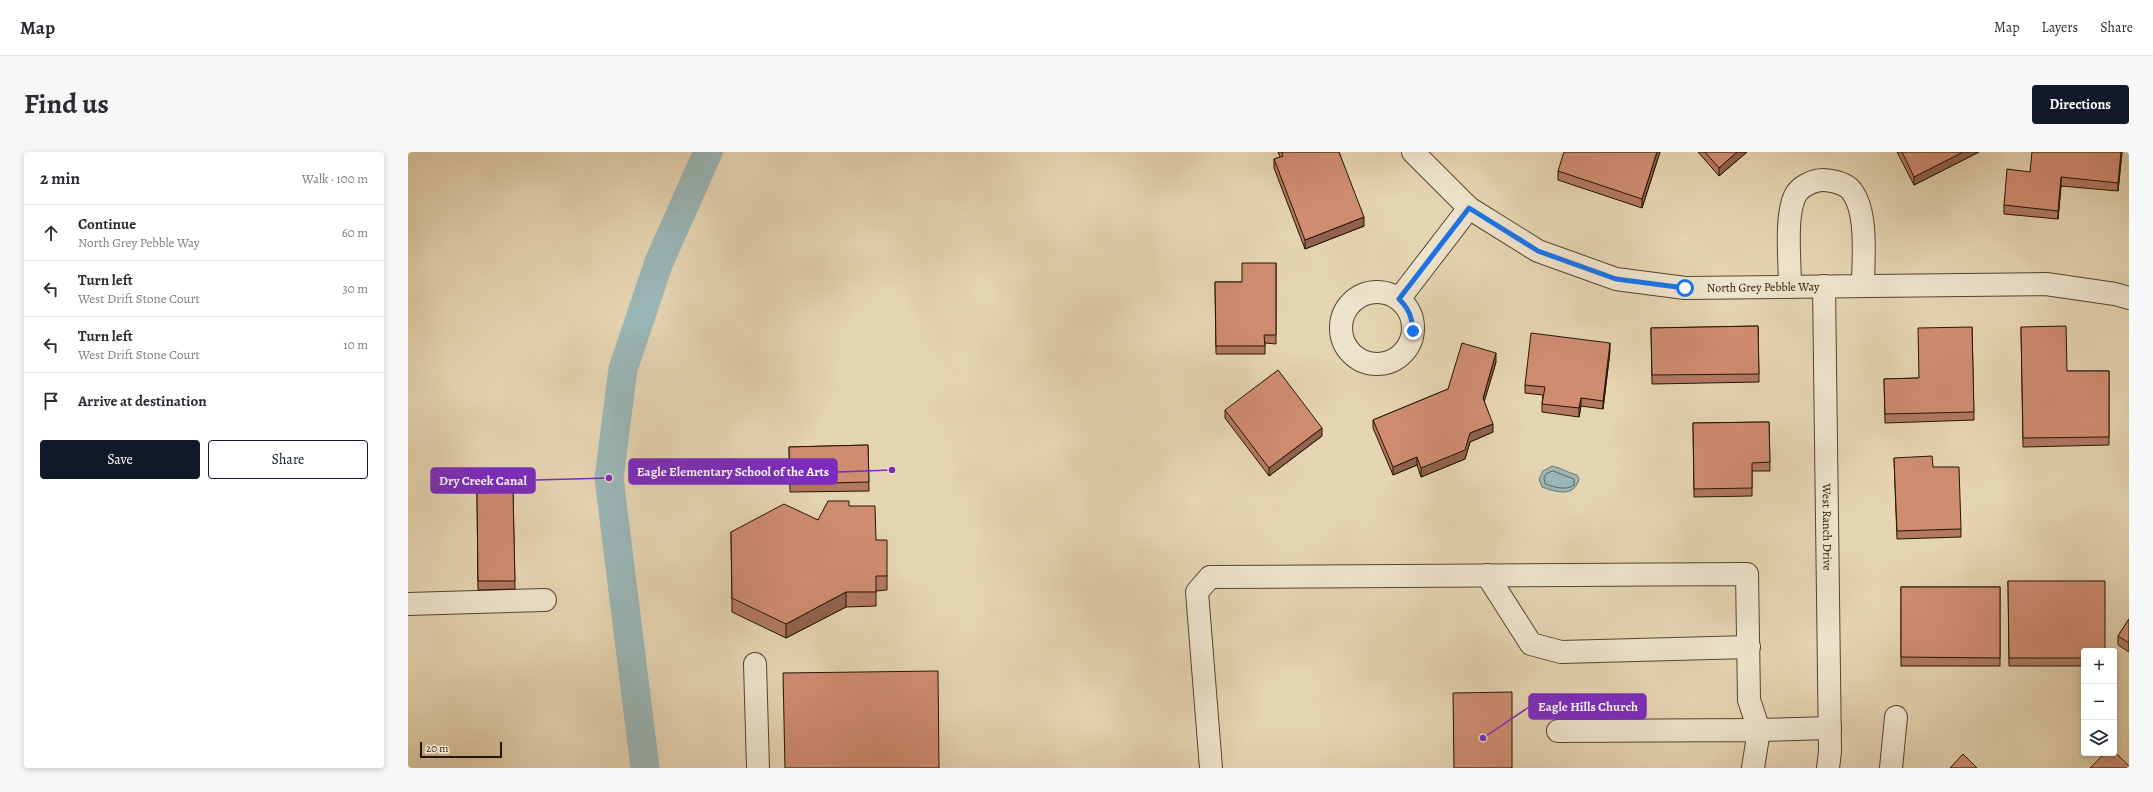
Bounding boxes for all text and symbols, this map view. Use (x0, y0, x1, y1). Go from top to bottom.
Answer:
text: Map (20, 15, 55, 41)
text: Map (1994, 18, 2020, 37)
text: Layers (2042, 18, 2078, 37)
text: Share (2100, 18, 2133, 37)
text: Find us (24, 85, 109, 123)
button: Directions (2032, 85, 2129, 124)
text: 2 min (40, 167, 80, 190)
text: Walk · 100 m (302, 170, 368, 187)
text: Continue (78, 214, 136, 234)
icon: ahead (40, 222, 62, 244)
text: 60 m (342, 224, 368, 241)
text: North Grey Pebble Way (78, 234, 200, 251)
text: Turn left (78, 270, 133, 290)
icon: left (40, 278, 62, 300)
route start (1676, 279, 1694, 297)
street label: North Grey Pebble Way (1707, 279, 1820, 296)
text: 30 m (342, 280, 368, 297)
text: West Drift Stone Court (78, 290, 200, 307)
route end (1404, 322, 1422, 340)
text: Turn left (78, 326, 133, 346)
icon: left (40, 334, 62, 356)
text: 10 m (343, 336, 368, 353)
text: West Drift Stone Court (78, 346, 200, 363)
icon: arrive (40, 390, 62, 412)
text: Arrive at destination (78, 391, 207, 411)
button: Save (40, 440, 200, 479)
button: Share (208, 440, 368, 479)
callout: Eagle Elementary School of the Arts (629, 459, 837, 484)
text: Eagle Elementary School of the Arts (637, 463, 829, 480)
callout: Dry Creek Canal (431, 468, 535, 493)
text: Dry Creek Canal (439, 472, 528, 489)
street label: West Ranch Drive (1819, 482, 1836, 571)
map controls (2081, 648, 2117, 756)
button: + (2081, 648, 2117, 684)
button: − (2081, 684, 2117, 720)
callout: Eagle Hills Church (1529, 694, 1646, 719)
text: Eagle Hills Church (1538, 698, 1638, 715)
button: layers (2081, 720, 2117, 756)
scale bar (420, 740, 502, 759)
text: 20 m (426, 741, 448, 756)

